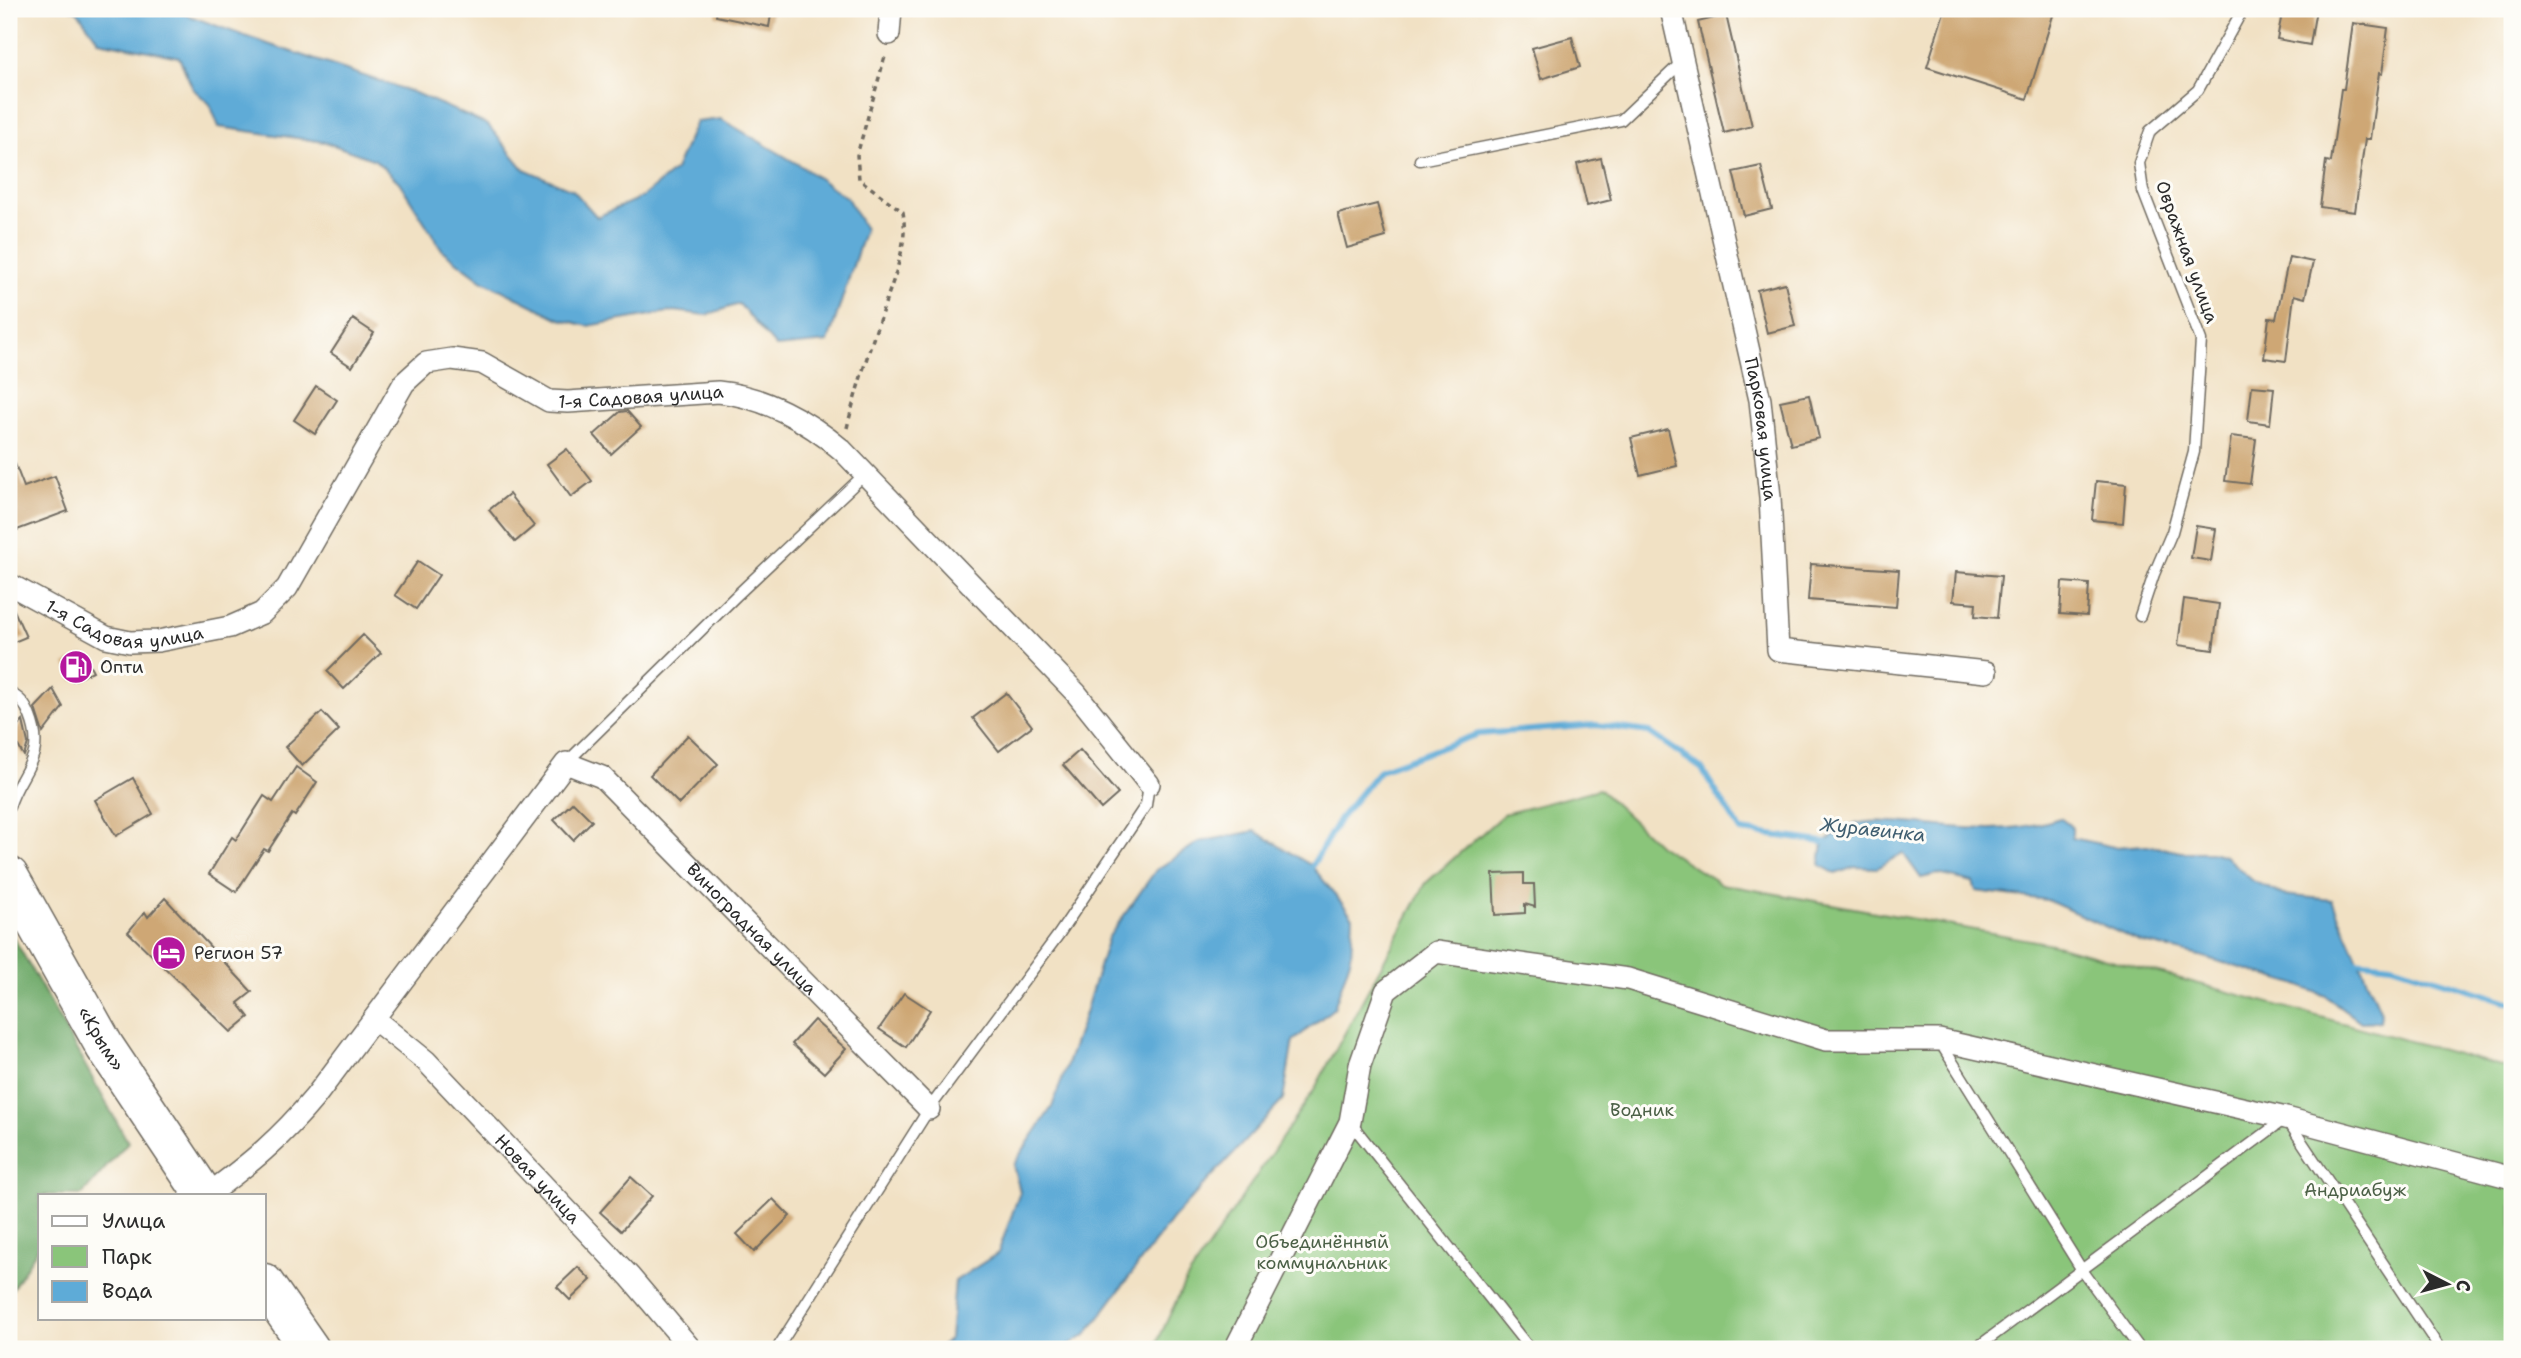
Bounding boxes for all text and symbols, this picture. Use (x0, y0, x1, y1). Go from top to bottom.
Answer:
street label: Овражная улица (2150, 177, 2224, 327)
street label: Парковая улица (1739, 355, 1782, 502)
street label: 1-я Садовая улица (557, 380, 724, 414)
street label: 1-я Садовая улица (41, 594, 205, 654)
fuel station icon: Опти (57, 648, 95, 686)
place label: Опти (100, 655, 144, 679)
water label: Журавинка (1818, 811, 1927, 847)
street label: Виноградная улица (681, 858, 822, 1000)
hotel icon: Регион 57 (150, 934, 188, 972)
place label: Регион 57 (194, 941, 283, 965)
street label: «Крым» (73, 1002, 130, 1076)
park label: Водник (1610, 1098, 1674, 1122)
street label: Новая улица (489, 1129, 586, 1229)
park label: Андриабуж (2304, 1178, 2407, 1202)
legend (38, 1194, 266, 1320)
text: Улица (102, 1207, 165, 1235)
park label: Объединённый коммунальник (1255, 1230, 1389, 1275)
text: Парк (102, 1243, 152, 1271)
north arrow (2412, 1250, 2482, 1320)
text: Вода (102, 1277, 152, 1305)
text: С (2450, 1279, 2476, 1293)

